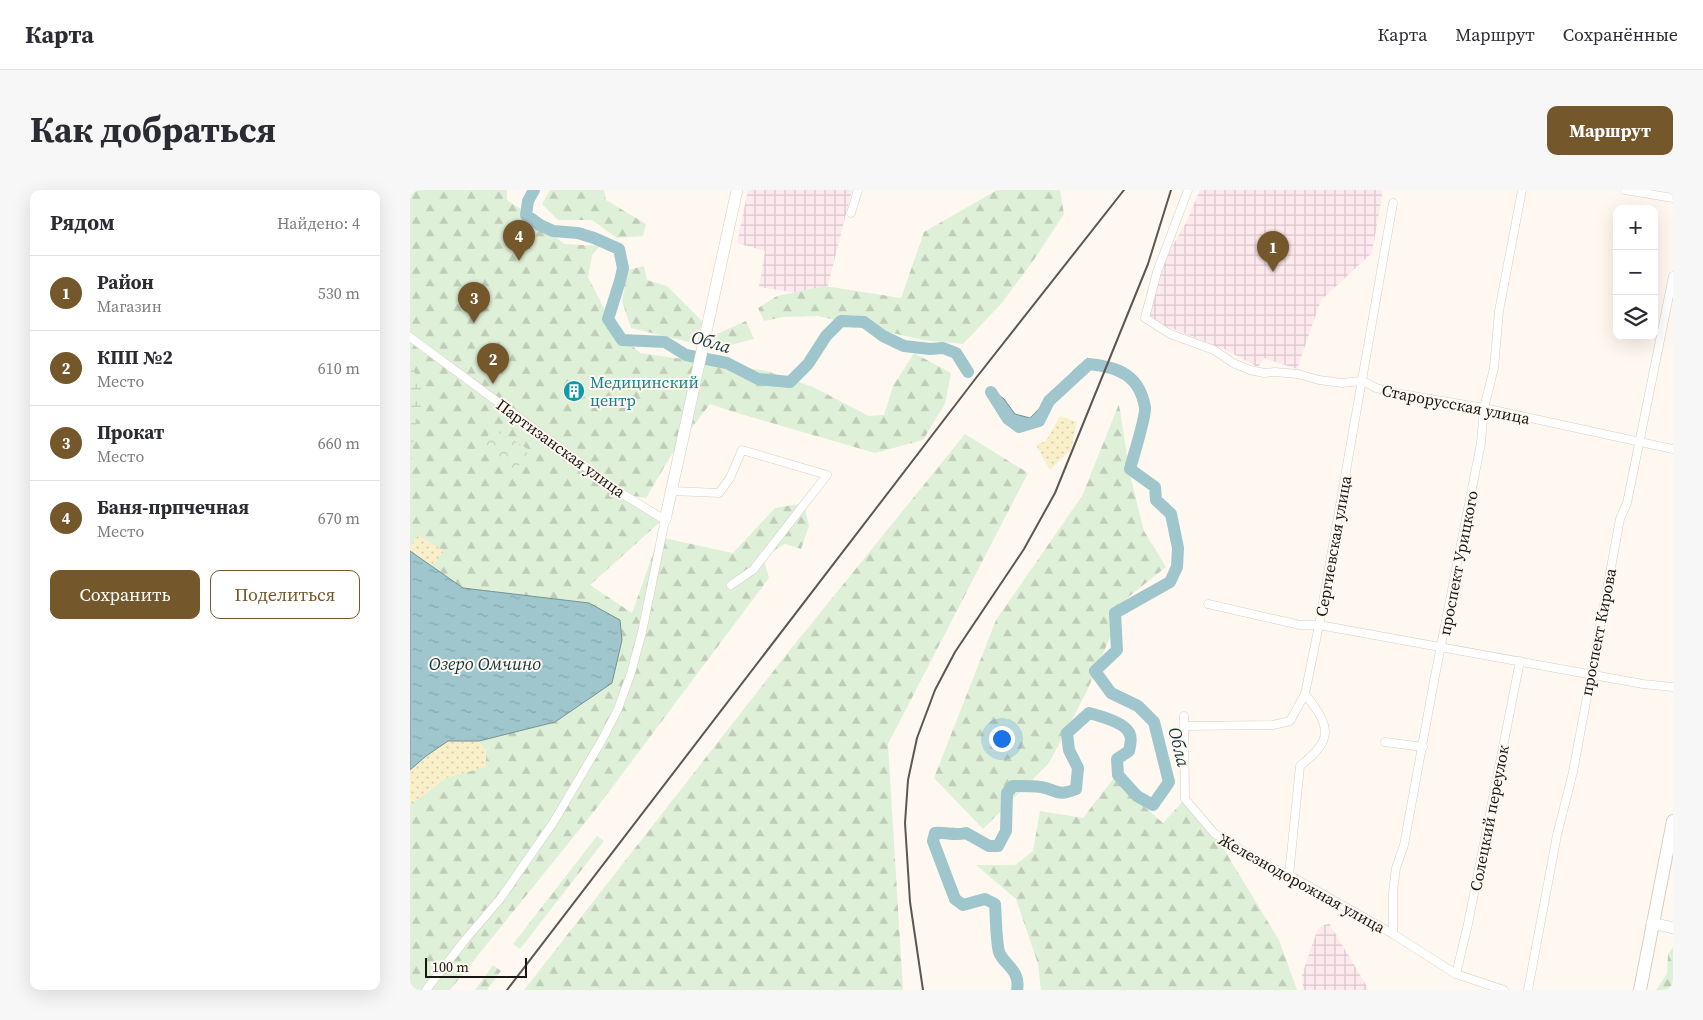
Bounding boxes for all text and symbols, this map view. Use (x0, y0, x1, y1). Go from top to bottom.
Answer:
text: Карта (25, 18, 94, 51)
text: Карта (1378, 22, 1427, 47)
text: Маршрут (1455, 22, 1535, 47)
text: Сохранённые (1563, 22, 1678, 47)
text: Как добраться (30, 106, 276, 154)
button: Маршрут (1547, 106, 1673, 155)
map controls (1613, 205, 1658, 340)
button: + (1613, 205, 1658, 250)
text: Рядом (50, 208, 115, 237)
text: Найдено: 4 (277, 212, 360, 234)
pin: 4 (503, 220, 535, 261)
pin: 1 (1257, 231, 1289, 272)
button: − (1613, 250, 1658, 295)
text: Район (97, 269, 154, 295)
text: 1 (62, 282, 70, 304)
text: 530 m (318, 282, 360, 304)
pin: 3 (458, 282, 490, 323)
text: Магазин (97, 295, 162, 317)
button: layers (1613, 295, 1658, 340)
water label: Обла (688, 324, 734, 359)
pin: 2 (477, 343, 509, 384)
text: КПП №2 (97, 344, 173, 370)
text: 2 (62, 357, 70, 379)
text: 610 m (318, 357, 360, 379)
text: Место (97, 370, 144, 392)
place label: Медицинский центр (590, 371, 699, 411)
building icon: Медицинский центр (562, 379, 586, 403)
street label: Старорусская улица (1380, 379, 1533, 429)
street label: Партизанская улица (492, 394, 631, 503)
text: Прокат (97, 419, 164, 445)
text: 3 (62, 432, 70, 454)
text: 660 m (318, 432, 360, 454)
text: Место (97, 445, 144, 467)
street label: Сергиевская улица (1310, 473, 1356, 618)
street label: проспект Урицкого (1433, 488, 1483, 637)
text: Баня-прпчечная (97, 494, 249, 520)
text: 4 (62, 507, 70, 529)
text: 670 m (318, 507, 360, 529)
text: Место (97, 520, 144, 542)
street label: проспект Кирова (1575, 565, 1621, 698)
button: Сохранить (50, 570, 200, 619)
button: Поделиться (210, 570, 360, 619)
water label: Озеро Омчино (429, 651, 541, 676)
water label: Обла (1163, 724, 1197, 770)
your location (989, 726, 1015, 752)
street label: Солецкий переулок (1464, 743, 1514, 893)
street label: Железнодорожная улица (1215, 828, 1390, 939)
scale bar (425, 955, 528, 978)
text: 100 m (432, 957, 469, 977)

